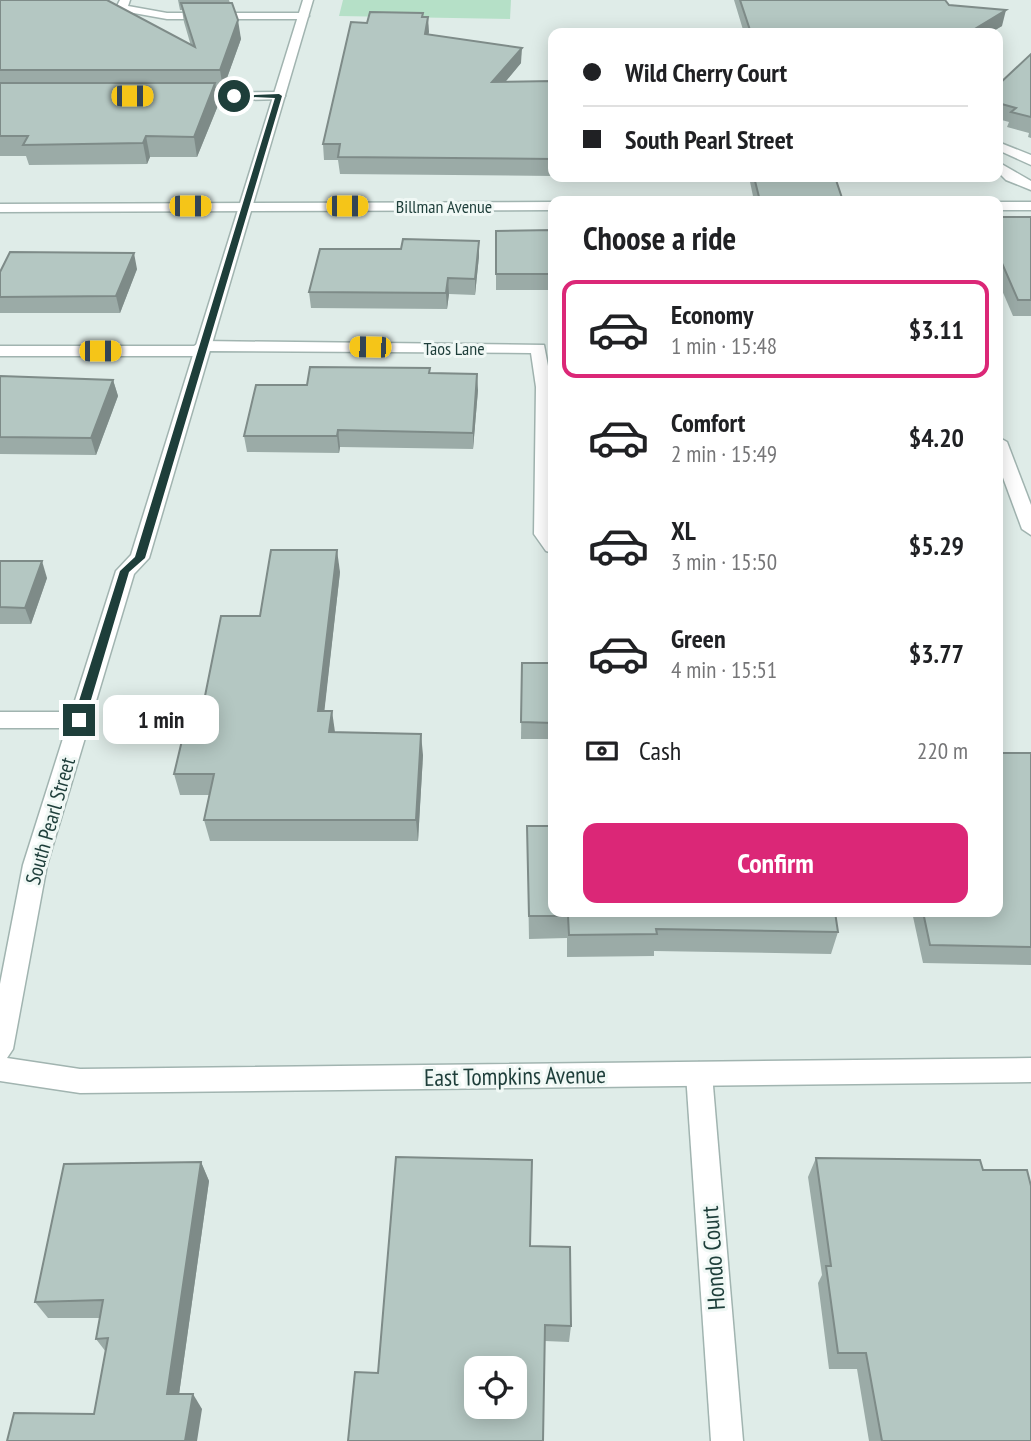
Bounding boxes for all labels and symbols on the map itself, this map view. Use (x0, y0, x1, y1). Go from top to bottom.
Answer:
route start (218, 80, 250, 112)
car (112, 86, 154, 107)
street label: Billman Avenue (396, 195, 492, 218)
car (170, 196, 212, 217)
car (327, 196, 369, 217)
car (349, 336, 392, 358)
street label: Taos Lane (423, 337, 485, 360)
car (80, 341, 122, 362)
callout: 1 min (104, 696, 219, 744)
route end (63, 704, 95, 736)
street label: South Pearl Street (19, 754, 81, 888)
street label: East Tompkins Avenue (424, 1059, 606, 1093)
street label: Hondo Court (694, 1204, 732, 1311)

